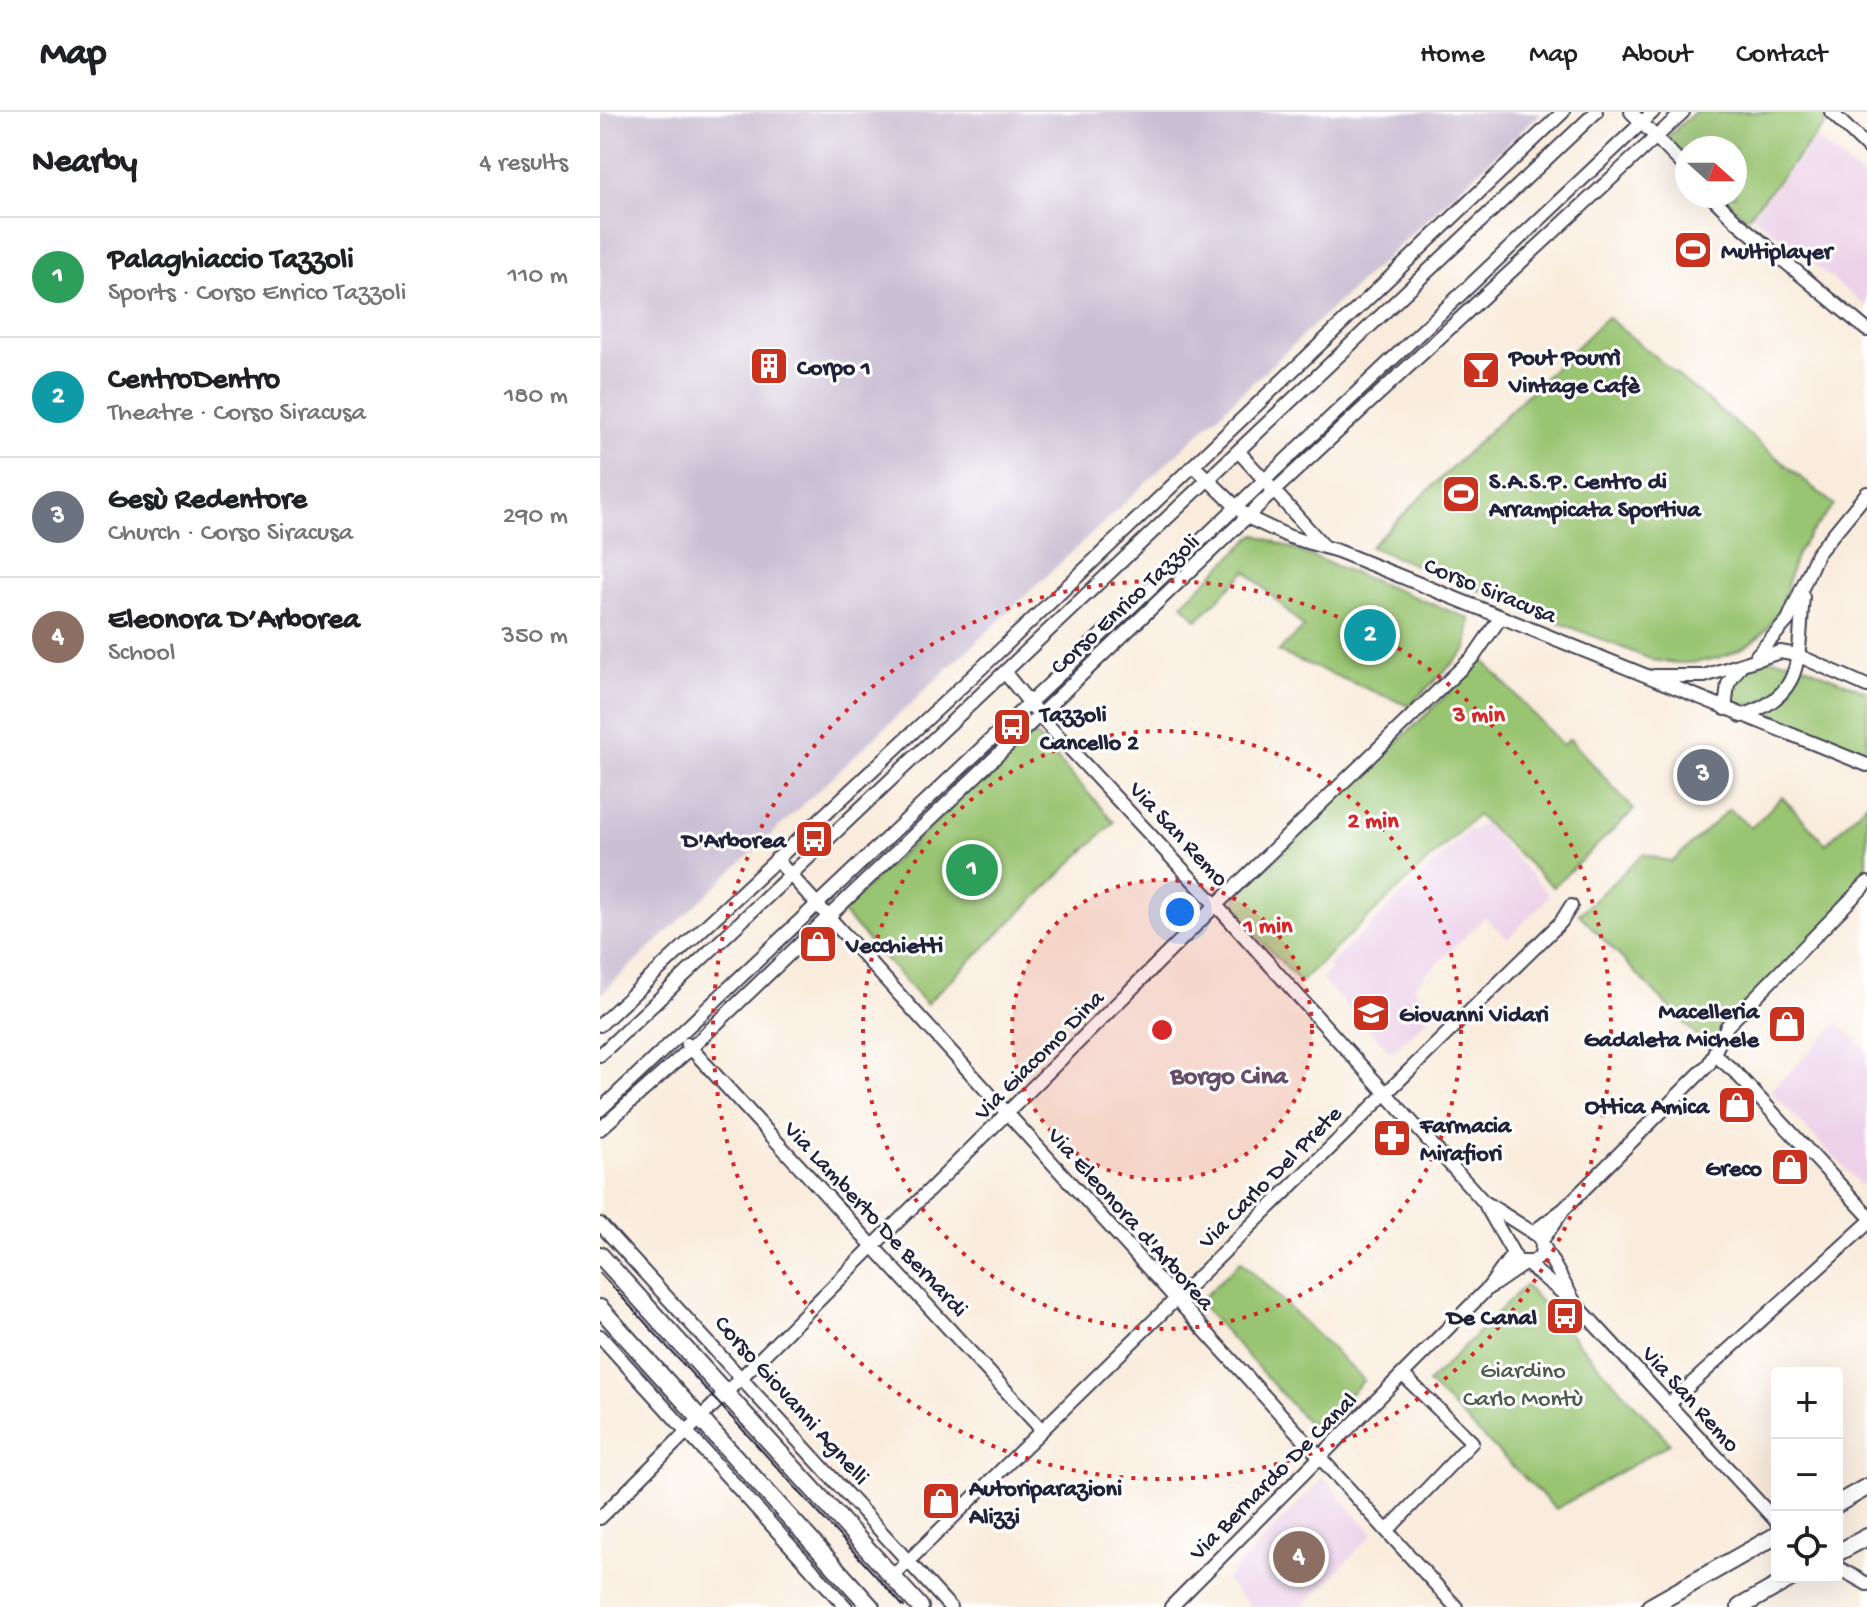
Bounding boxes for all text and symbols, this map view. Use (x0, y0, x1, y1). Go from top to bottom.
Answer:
text: Map (40, 33, 106, 77)
text: Home (1420, 39, 1485, 72)
text: Map (1529, 39, 1578, 72)
text: About (1622, 39, 1692, 72)
text: Contact (1736, 39, 1827, 72)
north arrow (1675, 136, 1747, 208)
text: Nearby (32, 144, 137, 184)
text: 4 results (479, 149, 568, 180)
sports icon: Multiplayer (1672, 229, 1714, 271)
place label: Multiplayer (1721, 239, 1835, 268)
text: Palaghiaccio Tazzoli (108, 244, 354, 279)
text: 1 (53, 262, 63, 293)
text: 110 m (508, 262, 568, 293)
text: Sports · Corso Enrico Tazzoli (108, 279, 406, 310)
building icon: Corpo 1 (748, 345, 790, 387)
place label: Pout Pourrì Vintage Cafè (1507, 345, 1641, 402)
bar icon: Pout Pourrì Vintage Cafè (1460, 349, 1502, 391)
place label: Corpo 1 (797, 355, 871, 384)
text: CentroDentro (108, 364, 280, 399)
text: 2 (52, 382, 64, 413)
text: 180 m (504, 382, 568, 413)
text: Theatre · Corso Siracusa (108, 399, 366, 430)
place label: S.A.S.P. Centro di Arrampicata Sportiva (1488, 469, 1702, 526)
sports icon: S.A.S.P. Centro di Arrampicata Sportiva (1440, 473, 1482, 515)
text: Gesù Redentore (108, 484, 307, 519)
text: 3 (51, 502, 65, 533)
text: 290 m (503, 502, 568, 533)
text: Church · Corso Siracusa (108, 519, 353, 550)
street label: Corso Enrico Tazzoli (1046, 529, 1207, 682)
street label: Corso Siracusa (1419, 552, 1561, 632)
text: Eleonora D’Arborea (108, 604, 360, 639)
pin: 2 (1344, 605, 1396, 665)
text: 4 (52, 622, 64, 653)
text: 350 m (501, 622, 568, 653)
text: School (108, 639, 176, 670)
place label: Tazzoli Cancello 2 (1038, 702, 1139, 759)
text: 3 min (1452, 702, 1505, 731)
bus stop icon: Tazzoli Cancello 2 (991, 706, 1033, 748)
pin: 3 (1677, 745, 1729, 805)
street label: Via San Remo (1121, 776, 1234, 894)
text: 2 min (1347, 808, 1399, 837)
bus stop icon: D'Arborea (793, 818, 835, 860)
place label: D'Arborea (680, 828, 788, 857)
pin: 1 (946, 840, 998, 900)
your location (1160, 892, 1200, 932)
text: 1 min (1242, 913, 1293, 942)
shop icon: Vecchietti (797, 923, 839, 965)
place label: Vecchietti (845, 933, 943, 962)
street label: Via Giacomo Dina (968, 985, 1112, 1128)
school or university icon: Giovanni Vidari (1350, 992, 1392, 1034)
place label: Macelleria Gadaleta Michele (1584, 999, 1761, 1056)
place label: Giovanni Vidari (1399, 1002, 1549, 1031)
shop icon: Macelleria Gadaleta Michele (1766, 1003, 1808, 1045)
centre of rings (1148, 1016, 1176, 1044)
district label: Borgo Cina (1170, 1063, 1289, 1094)
shop icon: Ottica Amica (1716, 1084, 1758, 1126)
place label: Ottica Amica (1585, 1094, 1711, 1123)
street label: Via Carlo Del Prete (1193, 1100, 1350, 1257)
place label: Farmacia Mirafiori (1419, 1113, 1513, 1170)
street label: Via Lamberto De Bernardi (775, 1116, 973, 1324)
pharmacy icon: Farmacia Mirafiori (1371, 1117, 1413, 1159)
street label: Via Eleonora d'Arborea (1039, 1122, 1220, 1318)
shop icon: Greco (1769, 1146, 1811, 1188)
place label: Greco (1705, 1156, 1763, 1185)
bus stop icon: De Canal (1544, 1295, 1586, 1337)
place label: De Canal (1445, 1305, 1537, 1334)
street label: Corso Giovanni Agnelli (706, 1310, 874, 1492)
street label: Via San Remo (1633, 1340, 1745, 1460)
park label: Giardino Carlo Montù (1463, 1358, 1583, 1415)
map controls (1771, 1367, 1843, 1583)
button: + (1771, 1367, 1843, 1439)
street label: Via Bernardo De Canal (1184, 1387, 1365, 1568)
button: − (1771, 1439, 1843, 1511)
place label: Autoriparazioni Alizzi (968, 1476, 1122, 1533)
shop icon: Autoriparazioni Alizzi (920, 1480, 962, 1522)
button: locate (1771, 1511, 1843, 1583)
pin: 4 (1273, 1527, 1325, 1587)

